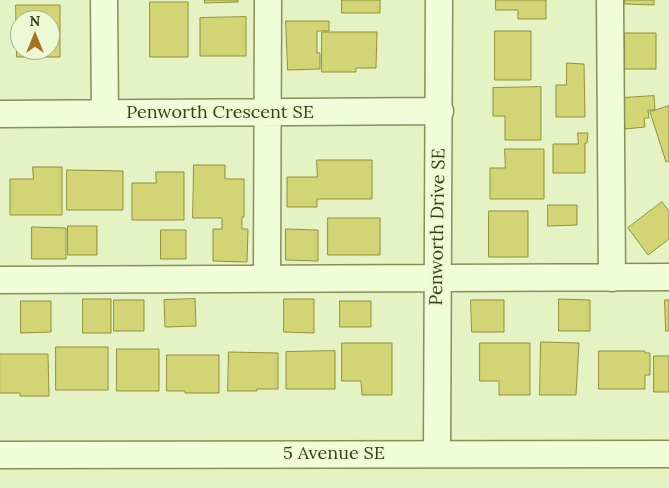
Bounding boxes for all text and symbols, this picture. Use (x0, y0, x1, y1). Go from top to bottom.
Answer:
north arrow (10, 10, 60, 60)
text: N (30, 12, 40, 30)
street label: Penworth Crescent SE (126, 102, 314, 124)
street label: Penworth Drive SE (426, 148, 450, 306)
street label: 5 Avenue SE (283, 443, 385, 465)

